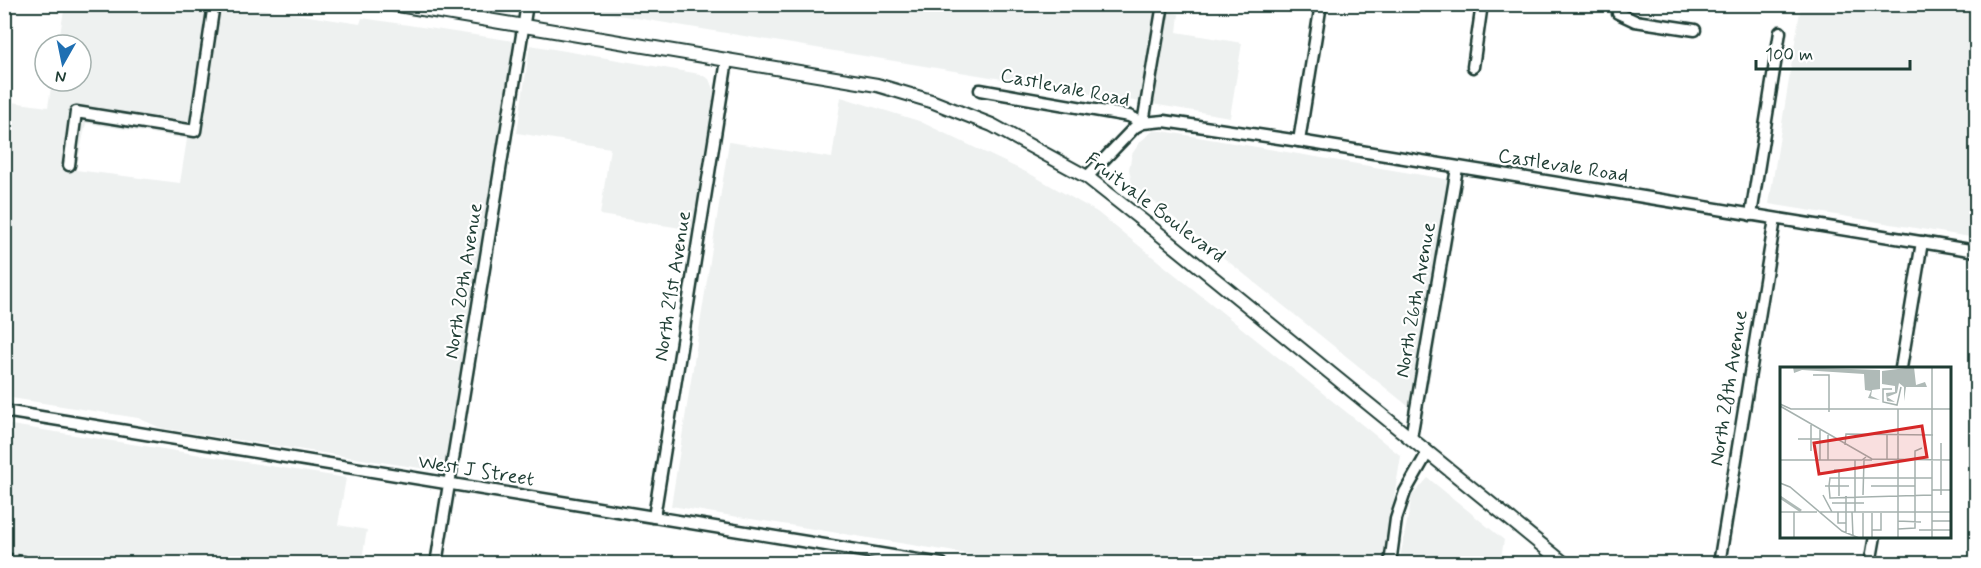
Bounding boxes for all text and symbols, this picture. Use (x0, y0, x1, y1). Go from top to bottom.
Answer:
north arrow (33, 33, 93, 93)
scale bar (1756, 33, 1910, 71)
text: 100 m (1765, 43, 1813, 67)
street label: Castlevale Road (998, 62, 1132, 114)
text: N (54, 65, 68, 88)
street label: Castlevale Road (1496, 142, 1630, 190)
street label: Fruitvale Boulevard (1079, 146, 1231, 270)
street label: North 20th Avenue (438, 201, 490, 361)
street label: North 21st Avenue (648, 209, 698, 363)
street label: North 26th Avenue (1389, 220, 1443, 380)
street label: North 28th Avenue (1703, 308, 1755, 468)
inset map (1780, 367, 1951, 538)
street label: West J Street (416, 448, 536, 494)

